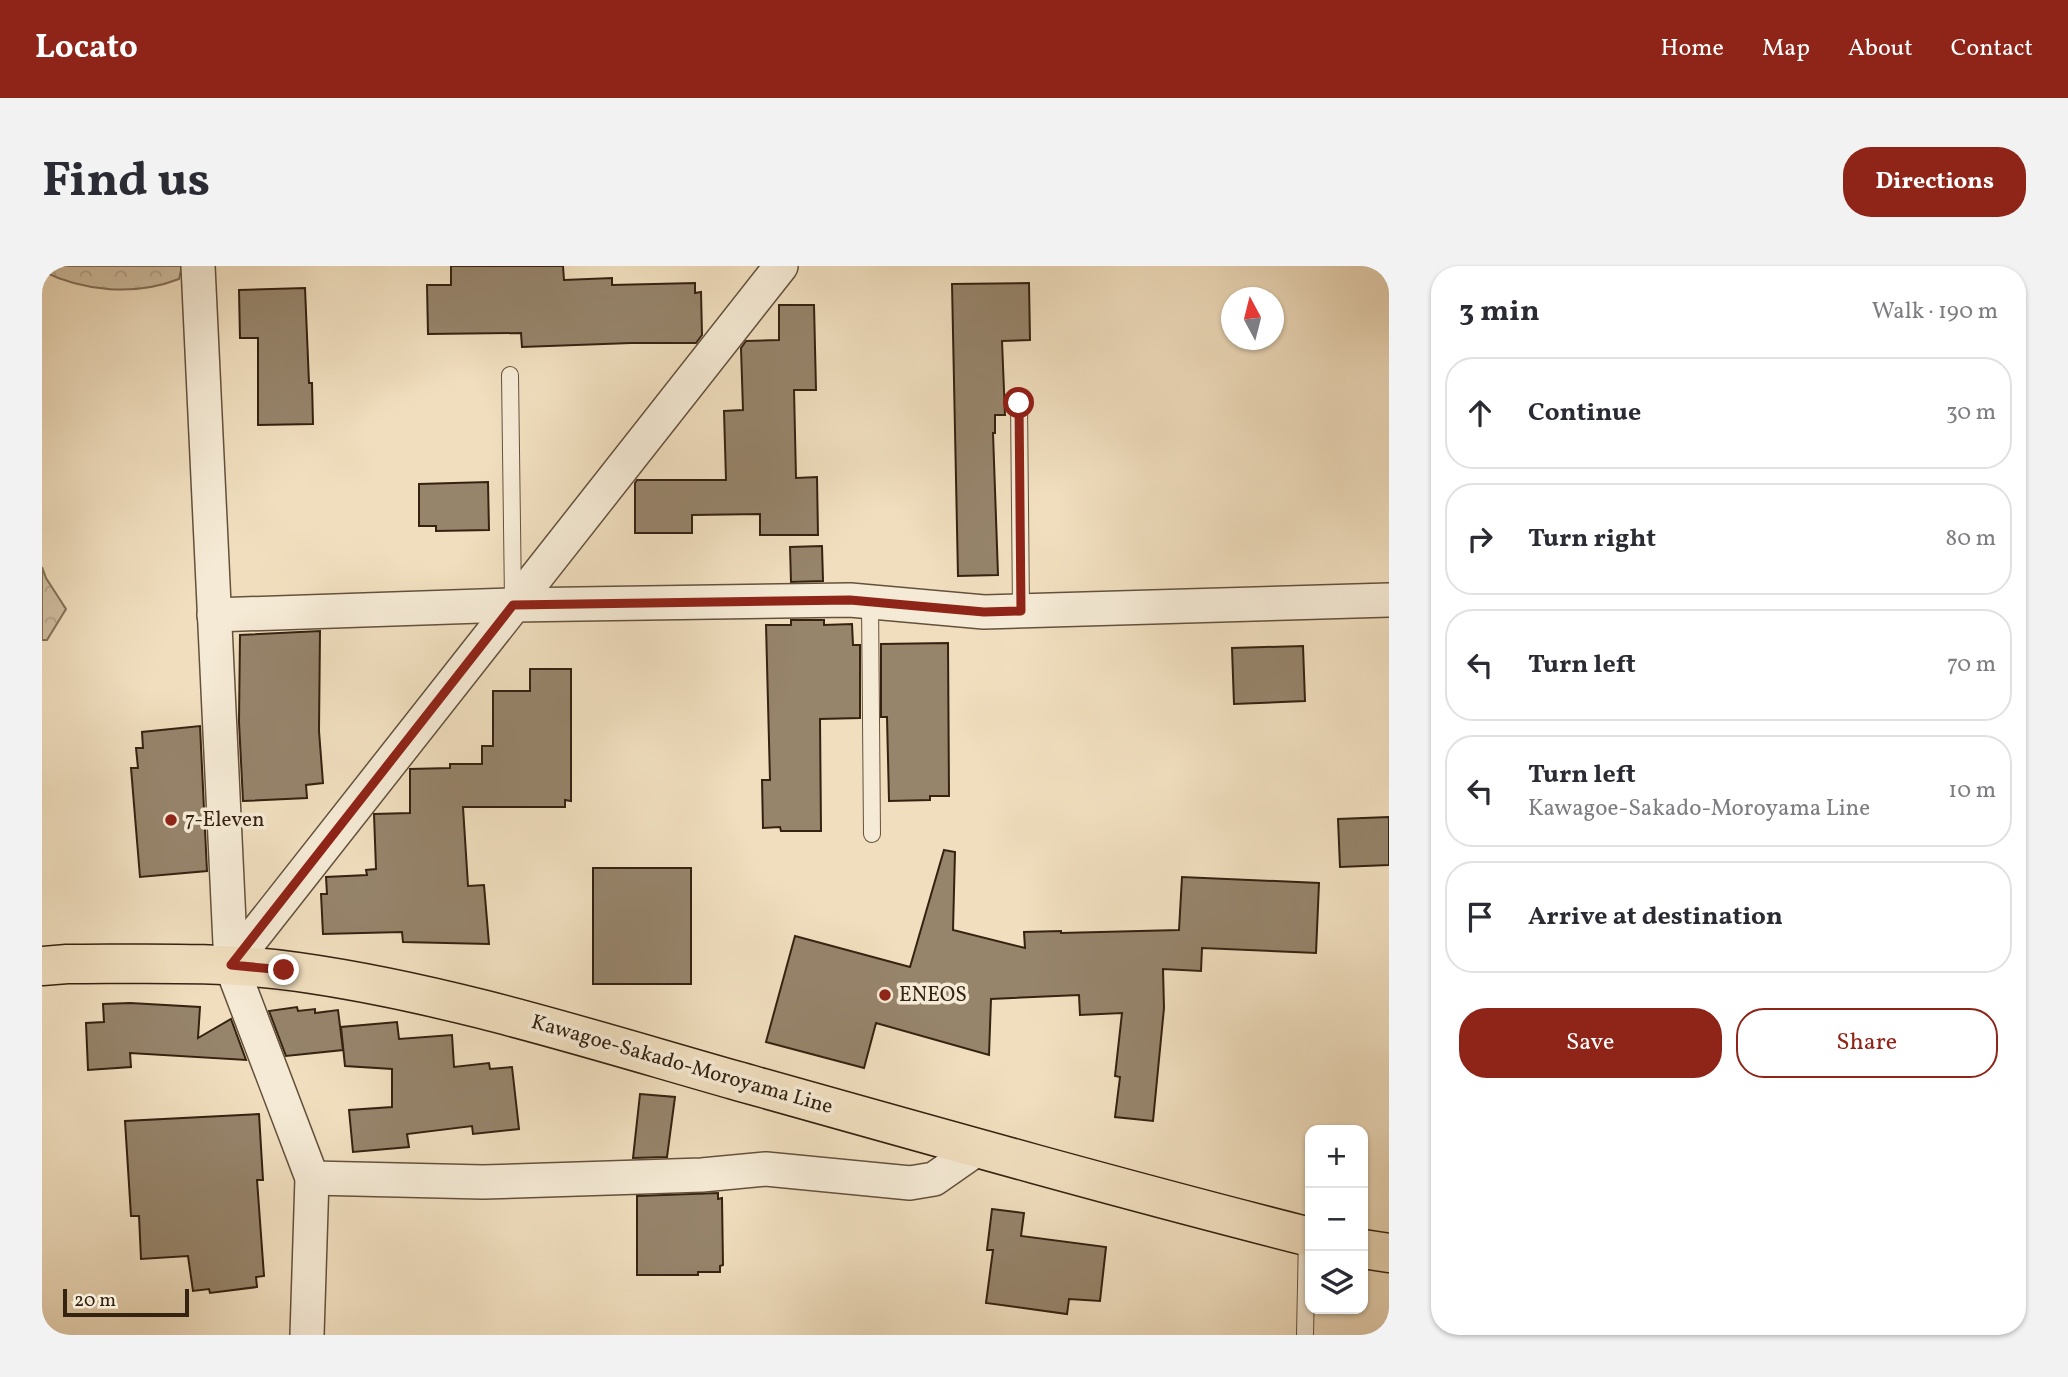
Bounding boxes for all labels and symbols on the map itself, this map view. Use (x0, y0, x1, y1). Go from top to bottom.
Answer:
north arrow (1221, 287, 1284, 350)
route start (1003, 387, 1034, 418)
place label: 7-Eleven (185, 806, 265, 835)
marker: 7-Eleven (163, 812, 179, 828)
route end (268, 954, 299, 985)
place label: ENEOS (899, 981, 967, 1010)
marker: ENEOS (877, 987, 893, 1003)
street label: Kawagoe-Sakado-Moroyama Line (528, 1008, 836, 1122)
scale bar (63, 1286, 189, 1318)

